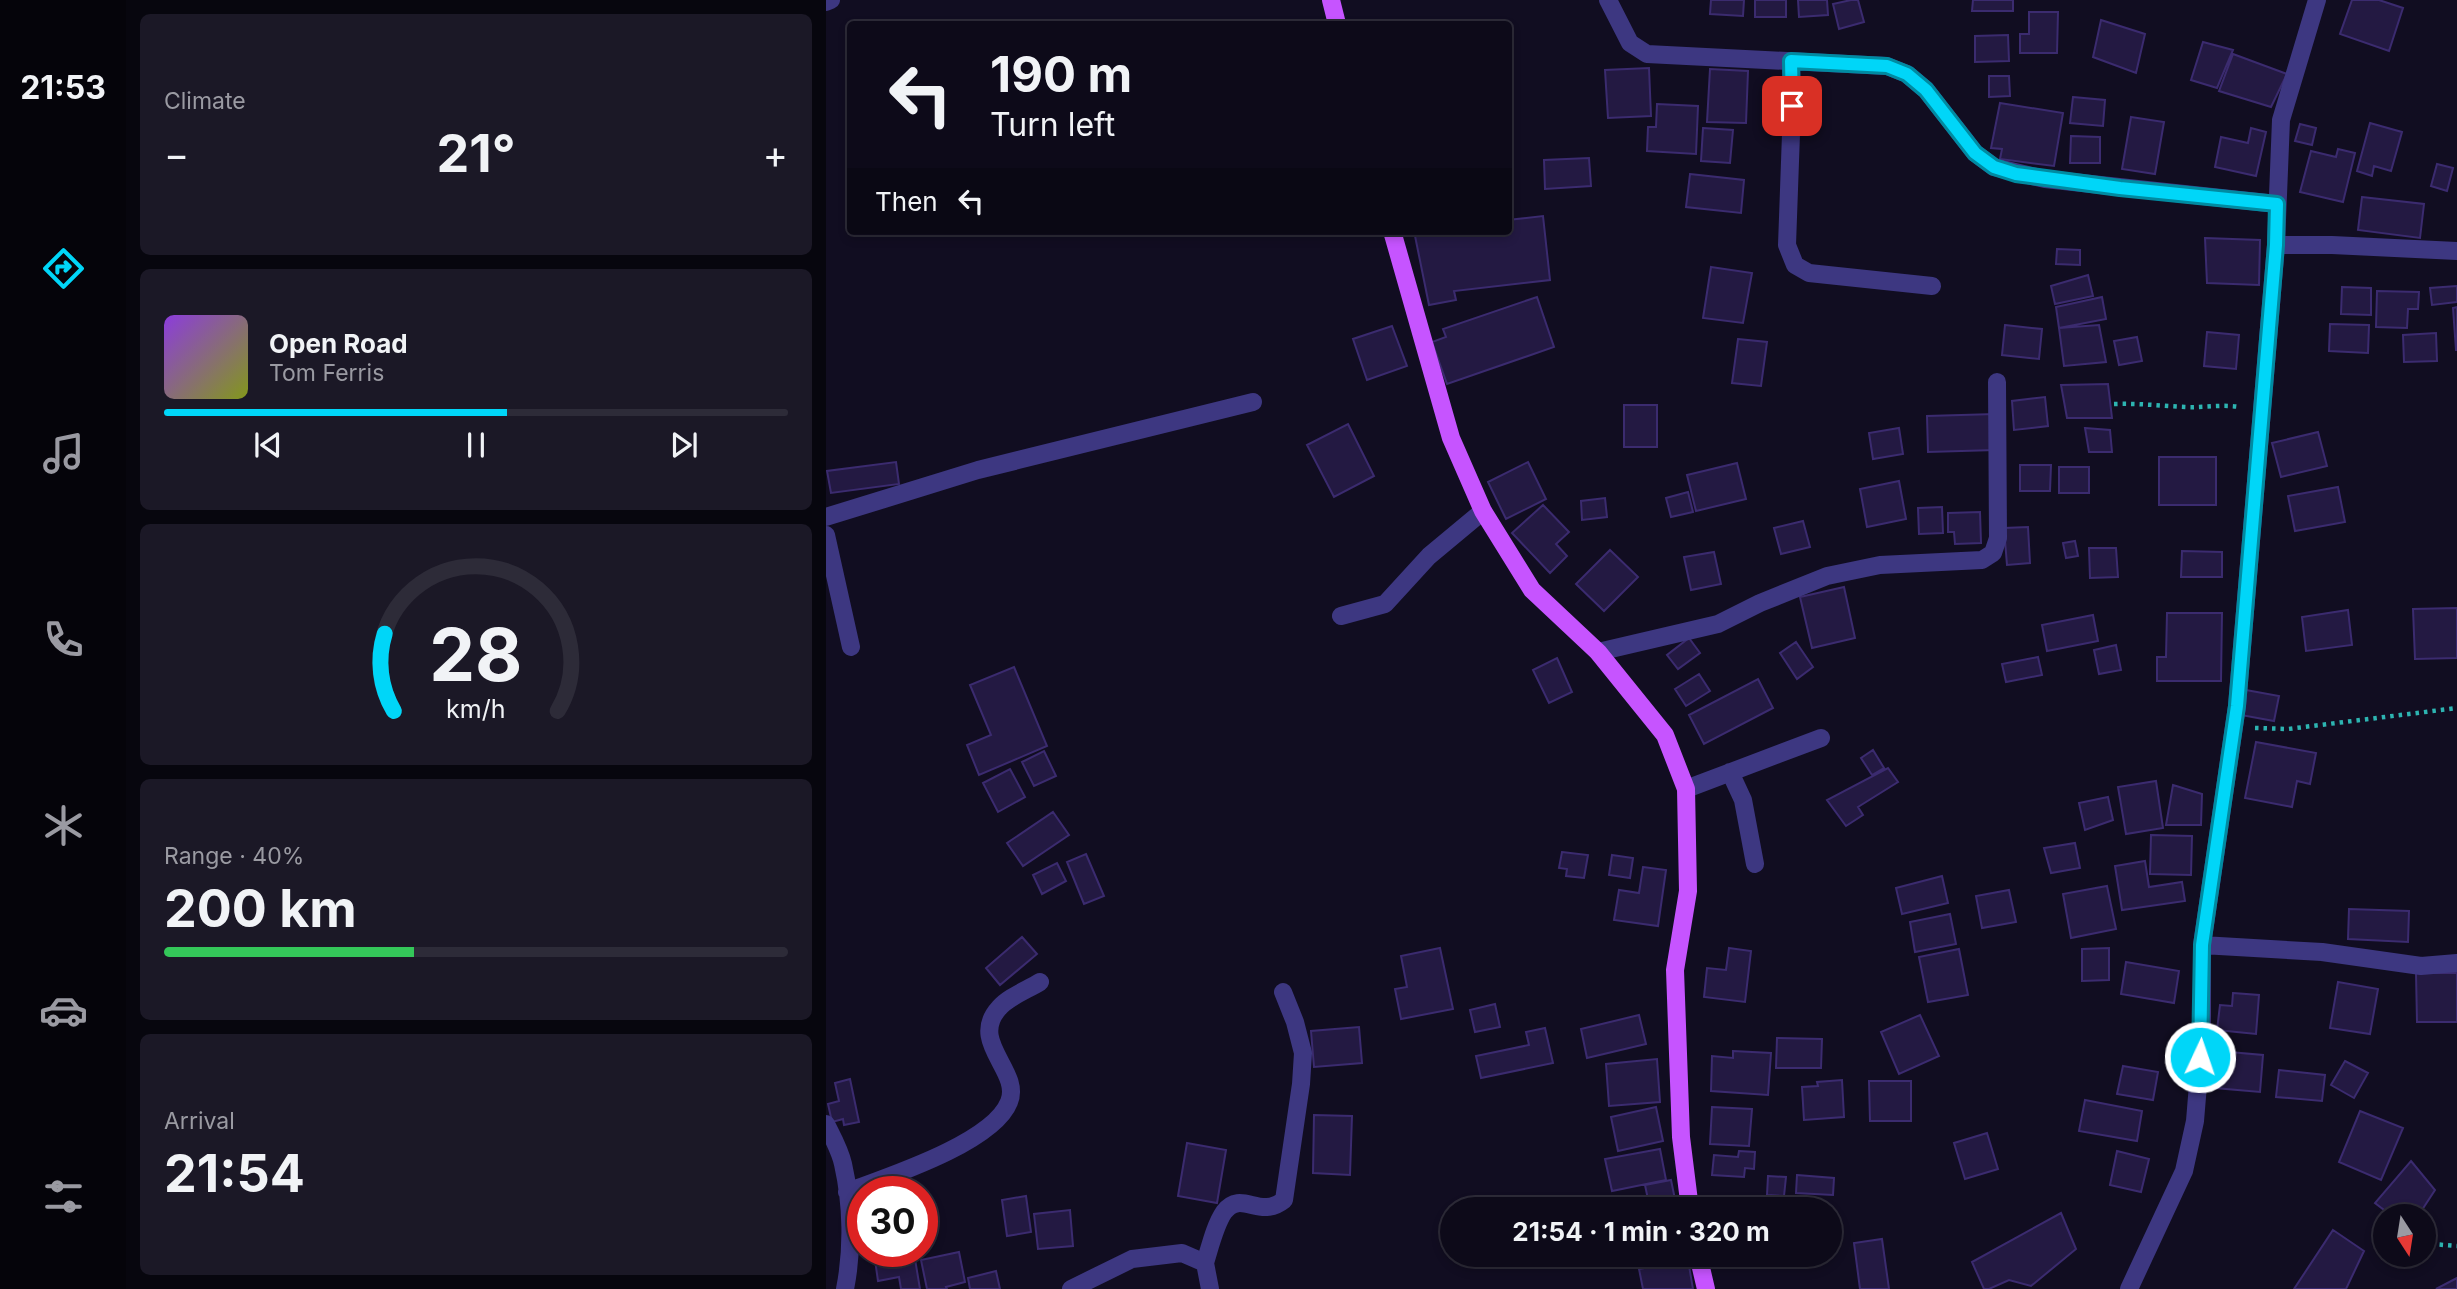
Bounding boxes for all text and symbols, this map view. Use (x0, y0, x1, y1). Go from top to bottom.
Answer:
text: 190 m (990, 45, 1132, 104)
icon: left (875, 49, 966, 140)
text: 21:53 (20, 68, 106, 107)
pin (1762, 76, 1822, 136)
text: Climate (164, 87, 246, 115)
icon: arrive (1773, 87, 1811, 125)
text: Turn left (990, 105, 1115, 144)
text: 21° (436, 122, 516, 185)
text: − (164, 131, 189, 177)
text: + (763, 131, 788, 177)
icon: left (952, 182, 990, 220)
text: Then (875, 186, 938, 217)
icon: directions (39, 244, 88, 293)
text: Open Road (269, 328, 408, 359)
text: Tom Ferris (269, 359, 384, 387)
icon: previous (249, 426, 287, 464)
icon: pause (457, 426, 495, 464)
icon: next (665, 426, 703, 464)
icon: music (39, 429, 88, 478)
text: 28 (429, 610, 523, 699)
icon: phone (39, 615, 88, 664)
text: km/h (446, 693, 506, 723)
icon: climate (39, 801, 88, 850)
text: Range · 40% (164, 842, 304, 870)
text: 200 km (164, 877, 357, 940)
icon: car (39, 986, 88, 1035)
position arrow (2163, 1020, 2237, 1094)
text: Arrival (164, 1107, 235, 1135)
text: 21:54 (164, 1142, 305, 1205)
icon: filters (39, 1172, 88, 1221)
speed limit sign: 30 (847, 1176, 938, 1267)
north arrow (2373, 1204, 2436, 1267)
map controls (2373, 1204, 2436, 1267)
text: 21:54 · 1 min · 320 m (1512, 1216, 1770, 1247)

